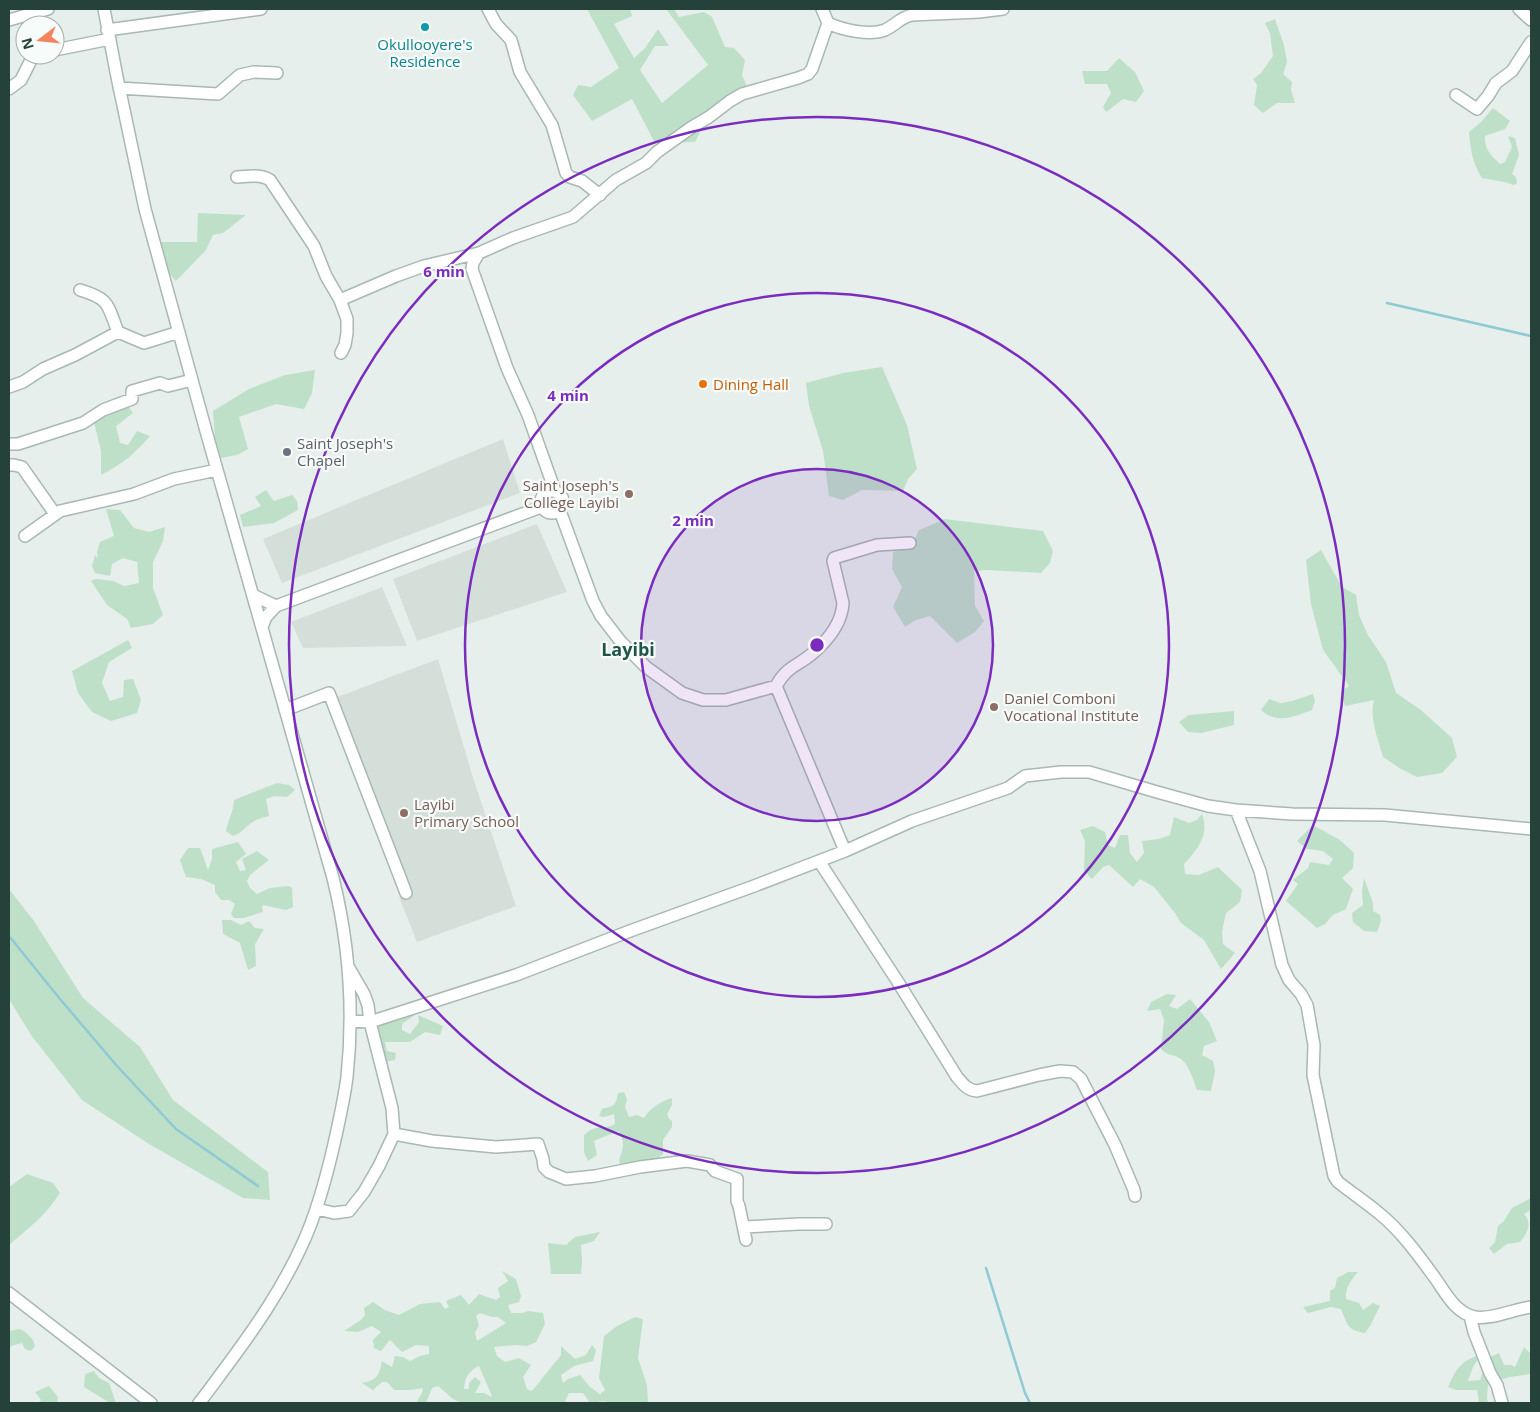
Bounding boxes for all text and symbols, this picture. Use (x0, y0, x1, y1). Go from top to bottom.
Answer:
north arrow (15, 15, 65, 65)
marker: Okullooyere's Residence (419, 21, 431, 33)
place label: Okullooyere's Residence (377, 34, 473, 71)
text: N (16, 36, 38, 52)
text: 6 min (423, 261, 465, 281)
place label: Dining Hall (713, 374, 789, 394)
marker: Dining Hall (697, 378, 709, 390)
text: 4 min (547, 385, 589, 405)
place label: Saint Joseph's Chapel (297, 433, 393, 470)
marker: Saint Joseph's Chapel (281, 446, 293, 458)
place label: Saint Joseph's College Layibi (523, 475, 619, 512)
marker: Saint Joseph's College Layibi (623, 488, 635, 500)
text: 2 min (672, 510, 714, 530)
centre of rings (808, 636, 826, 654)
district label: Layibi (601, 637, 655, 661)
place label: Daniel Comboni Vocational Institute (1004, 688, 1139, 725)
marker: Daniel Comboni Vocational Institute (988, 701, 1000, 713)
place label: Layibi Primary School (414, 794, 519, 831)
marker: Layibi Primary School (398, 807, 410, 819)

